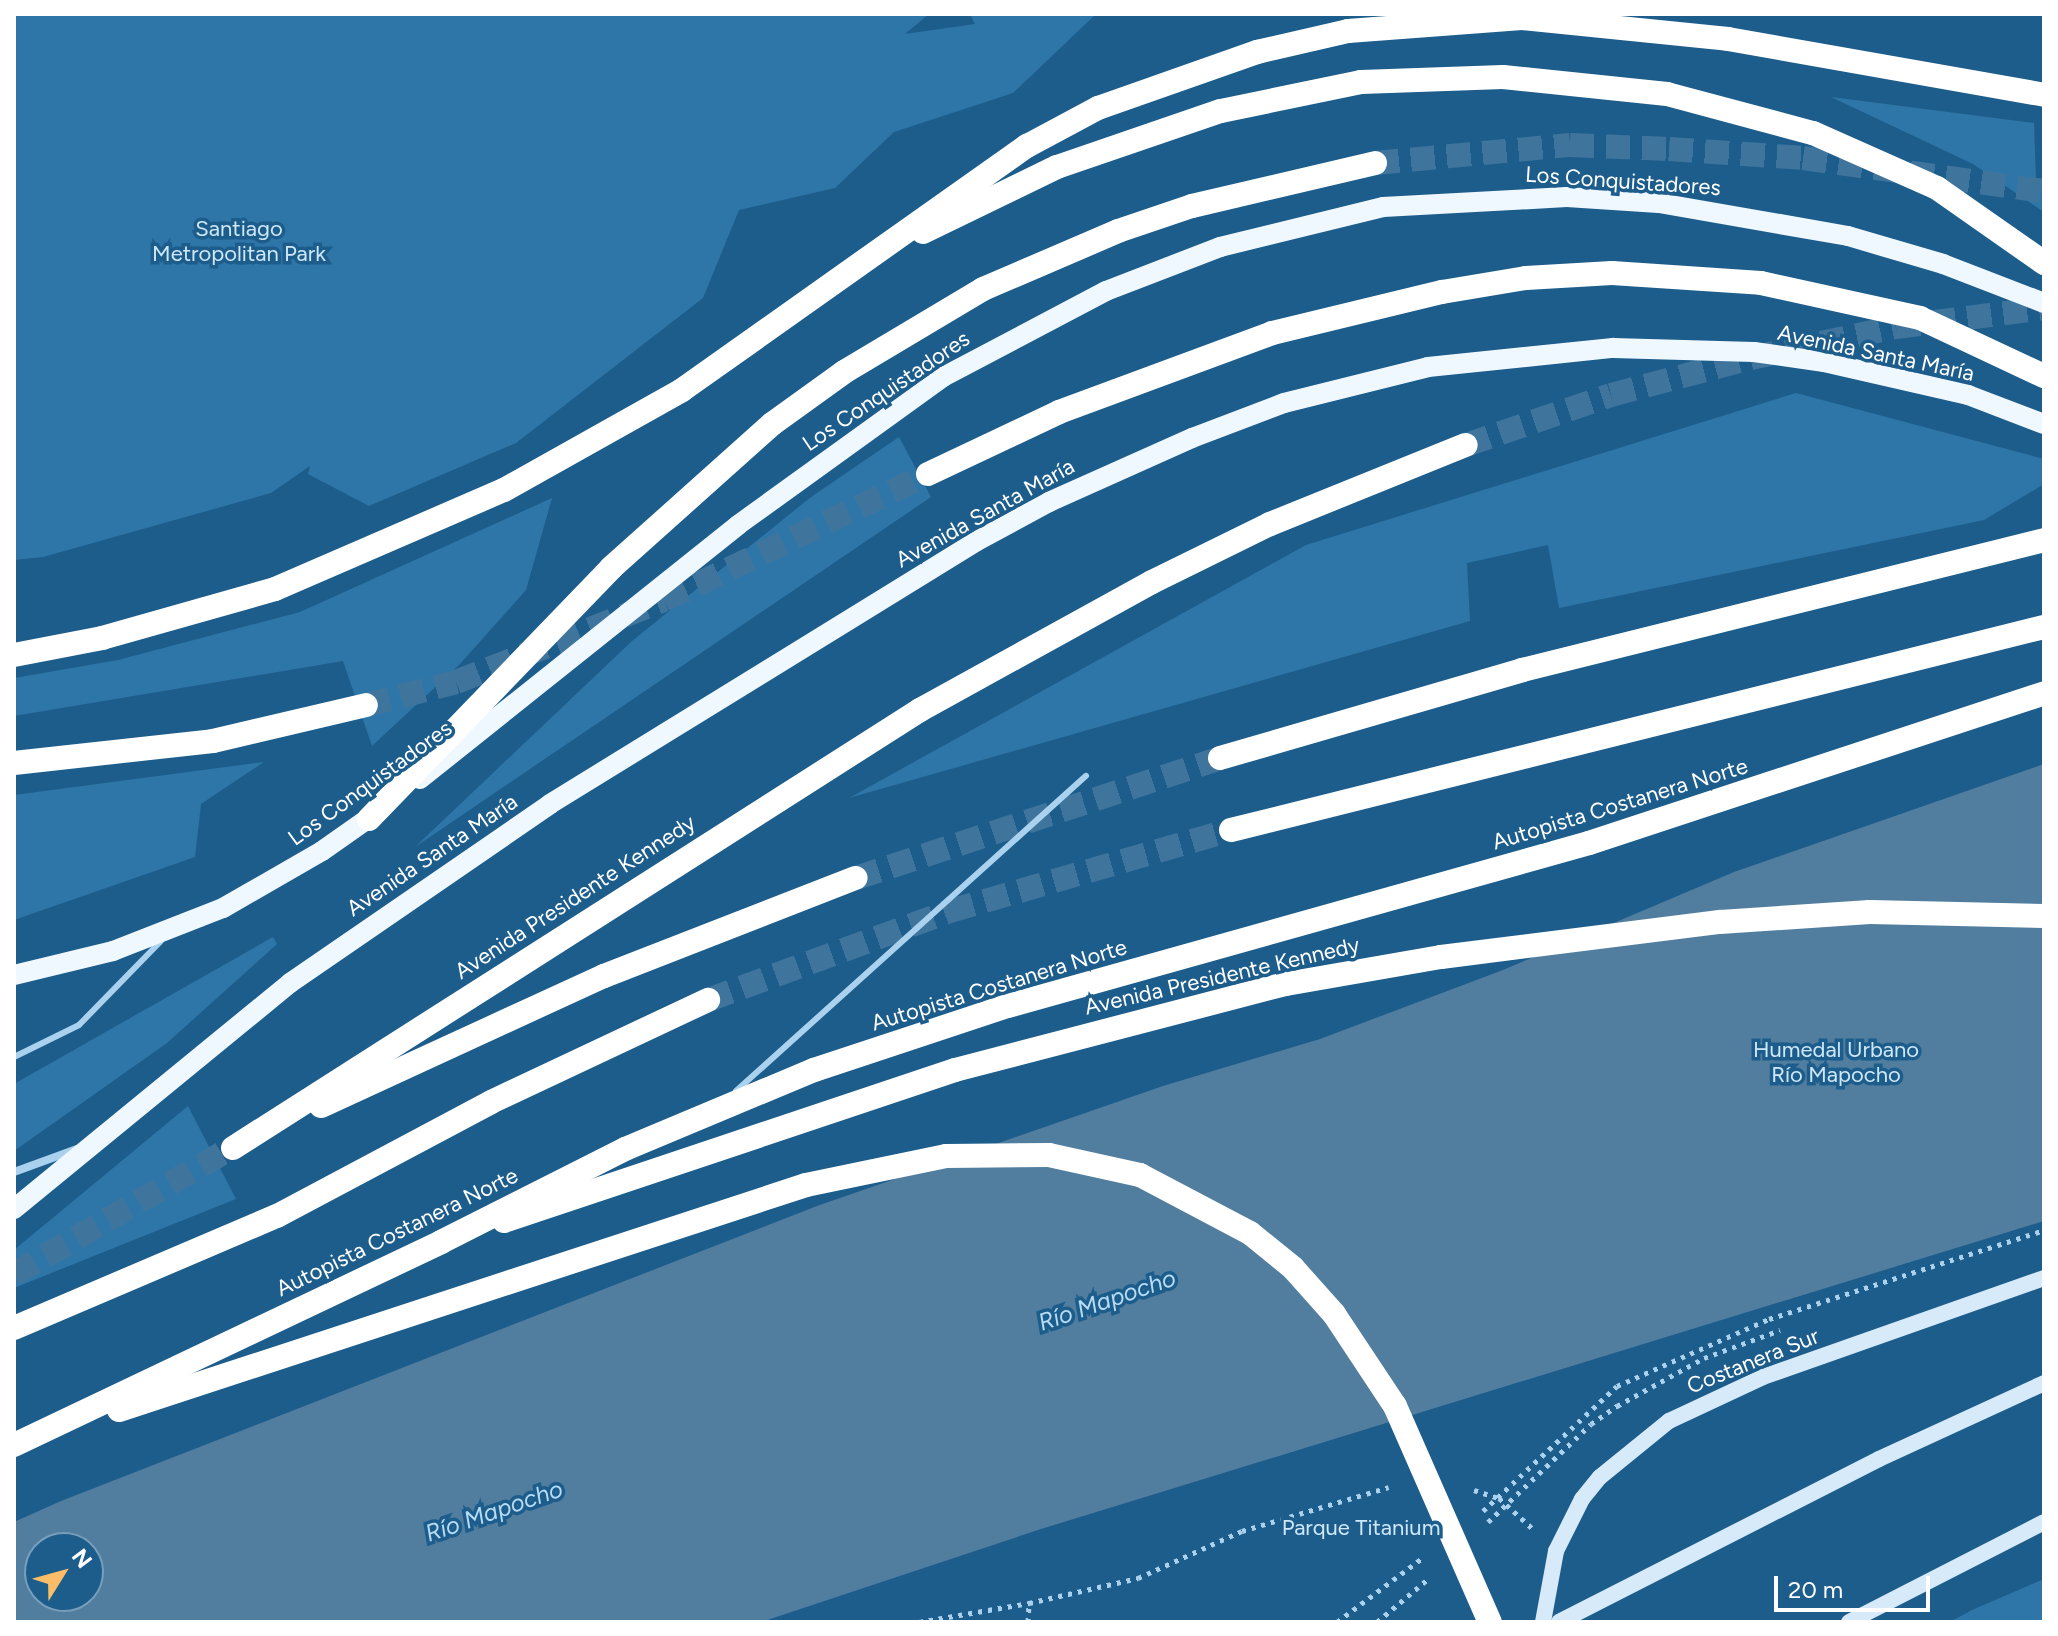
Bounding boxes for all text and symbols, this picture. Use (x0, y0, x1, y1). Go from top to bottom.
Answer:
street label: Los Conquistadores (1524, 161, 1722, 201)
park label: Santiago Metropolitan Park (152, 215, 326, 266)
street label: Avenida Santa María (1775, 319, 1977, 387)
street label: Los Conquistadores (797, 325, 975, 457)
street label: Avenida Santa María (891, 453, 1079, 573)
street label: Los Conquistadores (283, 715, 457, 851)
street label: Autopista Costanera Norte (1489, 753, 1751, 855)
street label: Avenida Santa María (342, 788, 522, 922)
street label: Avenida Presidente Kennedy (450, 809, 700, 985)
street label: Avenida Presidente Kennedy (1082, 931, 1362, 1021)
street label: Autopista Costanera Norte (868, 934, 1130, 1036)
park label: Humedal Urbano Río Mapocho (1753, 1036, 1919, 1088)
street label: Autopista Costanera Norte (272, 1162, 522, 1302)
water label: Río Mapocho (1035, 1263, 1179, 1337)
street label: Costanera Sur (1683, 1323, 1823, 1399)
water label: Río Mapocho (422, 1474, 566, 1548)
park label: Parque Titanium (1282, 1515, 1440, 1541)
north arrow (24, 1532, 104, 1612)
text: N (66, 1544, 98, 1573)
scale bar (1778, 1560, 1934, 1610)
text: 20 m (1788, 1575, 1843, 1604)

